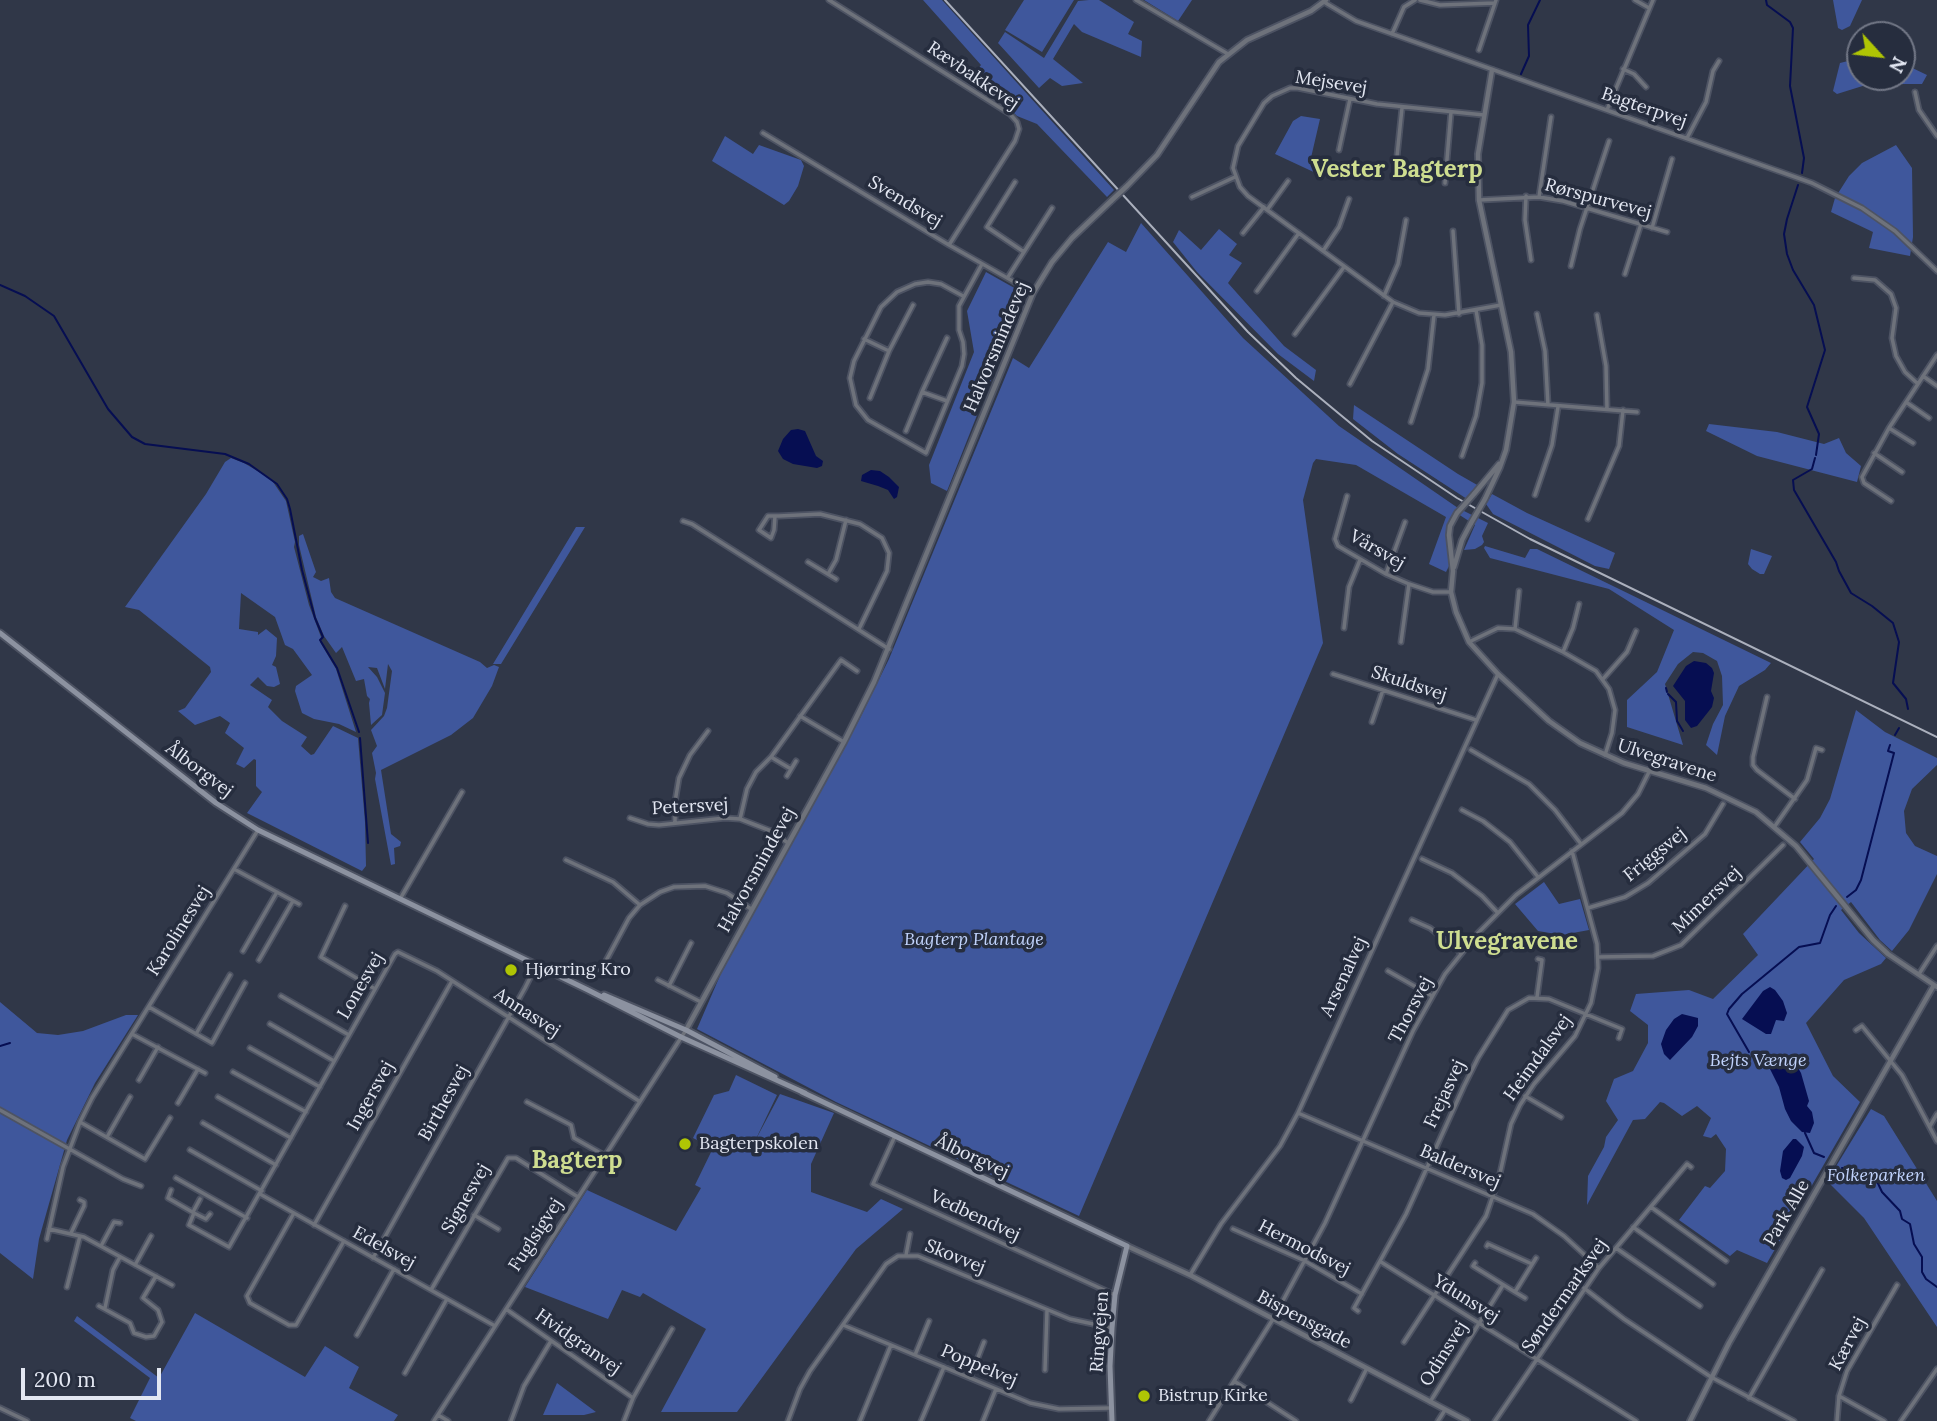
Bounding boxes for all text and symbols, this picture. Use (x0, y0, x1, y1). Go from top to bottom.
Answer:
north arrow (1846, 21, 1916, 91)
street label: Rævbakkevej (923, 37, 1023, 115)
text: N (1884, 53, 1912, 77)
street label: Mejsevej (1294, 67, 1368, 99)
street label: Bagterpvej (1598, 83, 1690, 133)
district label: Vester Bagterp (1311, 156, 1483, 184)
street label: Svendsvej (864, 172, 946, 232)
street label: Rørspurvevej (1542, 174, 1654, 224)
street label: Halvorsmindevej (960, 279, 1034, 415)
street label: Vårsvej (1346, 526, 1408, 574)
street label: Skuldsvej (1369, 662, 1449, 706)
street label: Ulvegravene (1615, 735, 1719, 787)
street label: Ålborgvej (161, 738, 237, 802)
street label: Petersvej (651, 794, 729, 820)
street label: Halvorsmindevej (714, 804, 800, 936)
street label: Friggsvej (1619, 823, 1691, 887)
street label: Mimersvej (1668, 862, 1746, 938)
street label: Karolinesvej (143, 882, 215, 980)
district label: Ulvegravene (1436, 928, 1578, 956)
park label: Bagterp Plantage (904, 929, 1044, 951)
street label: Arsenalvej (1316, 934, 1372, 1020)
street label: Lonesvej (333, 949, 389, 1023)
place label: Hjørring Kro (525, 959, 631, 981)
marker: Hjørring Kro (503, 962, 519, 978)
street label: Thorsvej (1384, 973, 1438, 1047)
street label: Annasvej (490, 984, 564, 1042)
street label: Heimdalsvej (1499, 1011, 1577, 1105)
park label: Bejts Vænge (1710, 1050, 1806, 1072)
street label: Frejasvej (1420, 1056, 1470, 1132)
street label: Ingersvej (343, 1058, 399, 1134)
street label: Birthesvej (414, 1061, 474, 1145)
street label: Ålborgvej (932, 1131, 1012, 1183)
place label: Bagterpskolen (699, 1133, 819, 1155)
marker: Bagterpskolen (677, 1136, 693, 1152)
street label: Baldersvej (1416, 1140, 1504, 1194)
district label: Bagterp (531, 1147, 623, 1175)
street label: Signesvej (437, 1160, 495, 1238)
park label: Folkeparken (1827, 1165, 1925, 1187)
street label: Park Alle (1759, 1176, 1815, 1250)
street label: Vedbendvej (927, 1186, 1023, 1246)
street label: Fuglsigvej (504, 1194, 568, 1276)
street label: Hermodsvej (1254, 1216, 1354, 1280)
street label: Edelsvej (349, 1222, 419, 1274)
street label: Skovvej (922, 1235, 988, 1279)
street label: Søndermarksvej (1518, 1235, 1612, 1357)
street label: Ydunsvej (1429, 1270, 1503, 1328)
street label: Bispensgade (1253, 1286, 1355, 1354)
street label: Ringvejen (1086, 1291, 1114, 1373)
street label: Hvidgranvej (531, 1305, 625, 1379)
street label: Kærvej (1825, 1313, 1871, 1375)
street label: Odinsvej (1416, 1317, 1472, 1391)
street label: Poppelvej (938, 1340, 1020, 1392)
scale bar (24, 1354, 164, 1398)
text: 200 m (34, 1366, 96, 1393)
place label: Bistrup Kirke (1158, 1385, 1268, 1407)
marker: Bistrup Kirke (1136, 1388, 1152, 1404)

